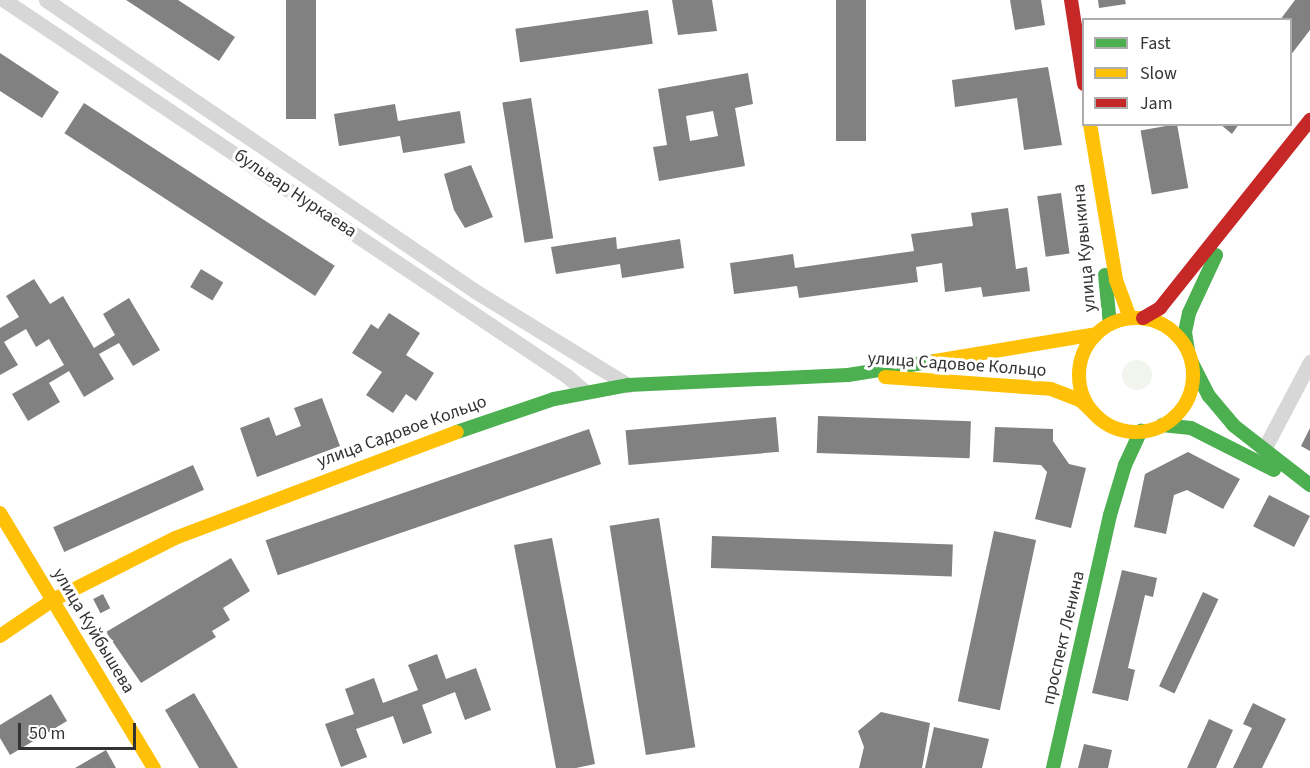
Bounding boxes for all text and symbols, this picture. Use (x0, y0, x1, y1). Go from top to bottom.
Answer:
legend (1082, 18, 1292, 126)
text: Fast (1140, 31, 1171, 56)
text: Slow (1140, 61, 1177, 86)
text: Jam (1140, 91, 1173, 116)
street label: бульвар Нуркаева (230, 145, 360, 243)
street label: улица Кувыкина (1069, 183, 1101, 313)
street label: улица Садовое Кольцо (867, 348, 1047, 382)
street label: улица Садовое Кольцо (314, 391, 490, 473)
street label: улица Куйбышева (47, 565, 139, 697)
street label: проспект Ленина (1038, 569, 1090, 707)
scale bar (21, 711, 140, 749)
text: 50 m (29, 721, 65, 746)

